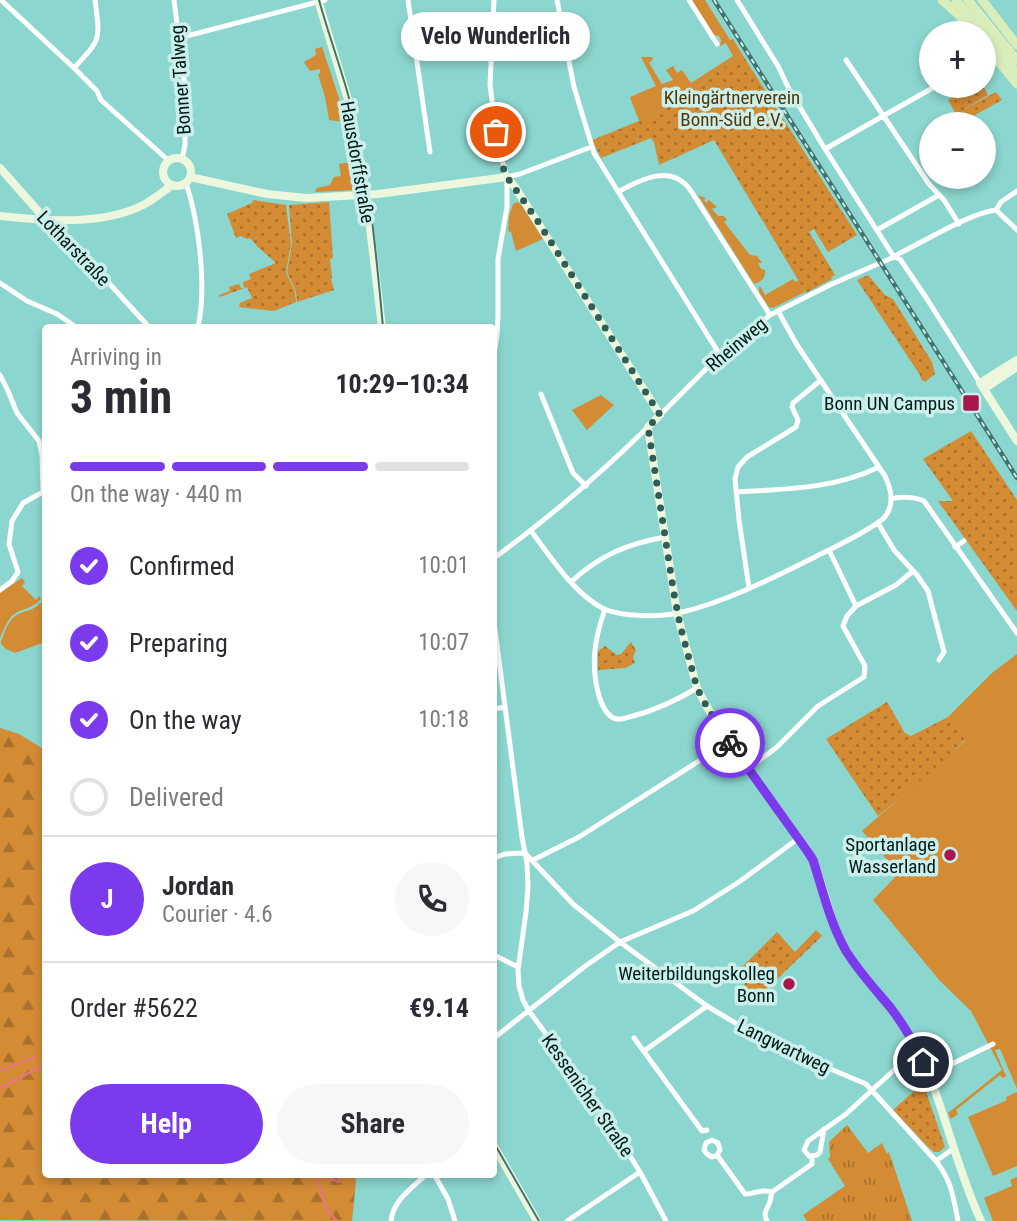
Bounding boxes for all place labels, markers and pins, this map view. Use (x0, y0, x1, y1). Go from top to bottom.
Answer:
callout: Velo Wunderlich (402, 13, 590, 62)
pin (466, 102, 526, 162)
place label: Bonn UN Campus (824, 392, 955, 415)
marker: Bonn UN Campus (961, 393, 981, 413)
place label: Sportanlage Wasserland (845, 833, 936, 878)
marker: Sportanlage Wasserland (942, 847, 958, 863)
place label: Weiterbildungskolleg Bonn (618, 962, 775, 1007)
marker: Weiterbildungskolleg Bonn (781, 976, 797, 992)
pin (893, 1032, 953, 1092)

